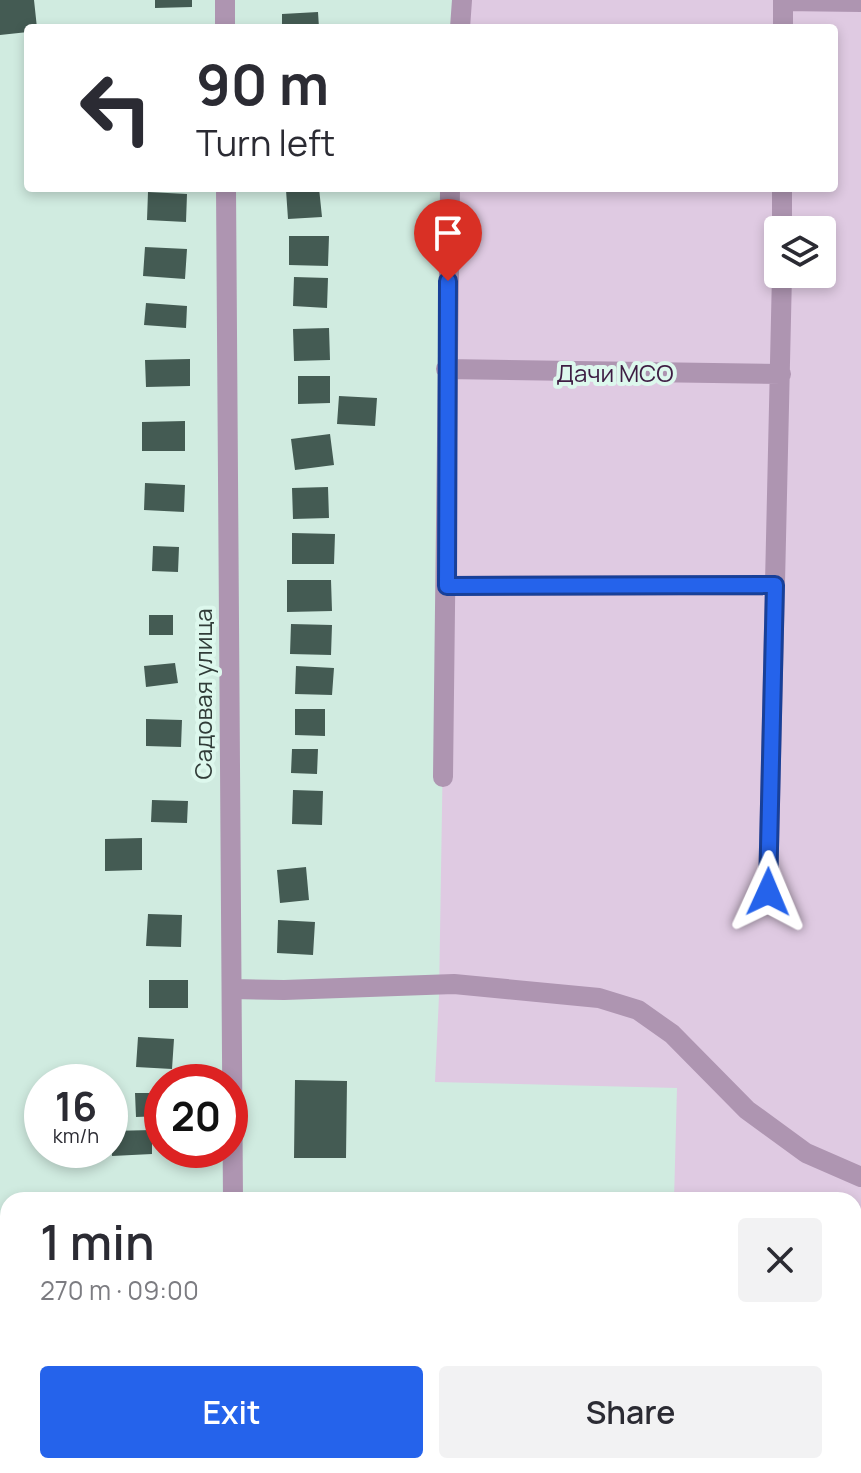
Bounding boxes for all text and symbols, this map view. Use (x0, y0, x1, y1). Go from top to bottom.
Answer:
text: 90 m (196, 45, 329, 122)
icon: left (64, 56, 168, 160)
text: Turn left (196, 118, 335, 167)
pin (414, 199, 482, 281)
icon: arrive (426, 211, 470, 255)
map controls (764, 216, 836, 288)
button: layers (764, 216, 836, 288)
park label: Дачи МСО (556, 356, 674, 389)
street label: Садовая улица (186, 608, 219, 780)
position arrow (726, 850, 810, 934)
speed limit sign: 20 (144, 1064, 248, 1168)
text: 16 (55, 1078, 97, 1133)
text: km/h (53, 1122, 99, 1149)
text: 1 min (40, 1209, 154, 1274)
button: close (738, 1218, 822, 1302)
text: 270 m · 09:00 (40, 1272, 199, 1308)
button: Exit (40, 1366, 423, 1458)
button: Share (439, 1366, 822, 1458)

